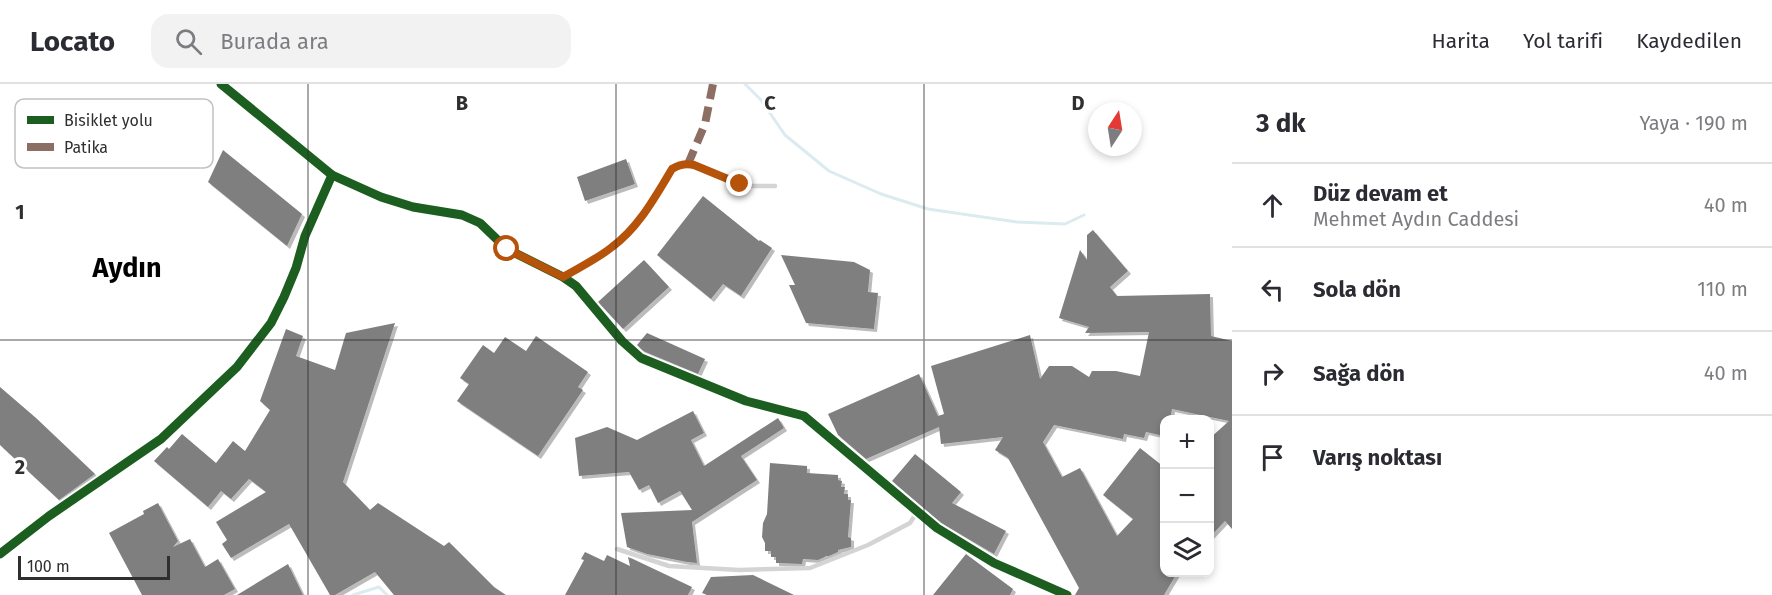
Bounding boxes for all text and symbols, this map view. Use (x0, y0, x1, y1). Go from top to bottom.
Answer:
search box (151, 14, 571, 68)
text: Locato (30, 25, 115, 58)
icon: search (172, 25, 205, 58)
text: Burada ara (220, 28, 329, 55)
text: Harita (1431, 28, 1490, 54)
text: Yol tarifi (1523, 28, 1603, 54)
text: Kaydedilen (1636, 28, 1742, 54)
text: B (456, 91, 468, 115)
text: C (764, 91, 776, 115)
text: D (1071, 91, 1085, 115)
legend (15, 99, 213, 168)
north arrow (1088, 102, 1142, 156)
text: 3 dk (1256, 108, 1306, 139)
text: Bisiklet yolu (64, 111, 153, 130)
text: Yaya · 190 m (1639, 111, 1748, 135)
text: Patika (64, 138, 108, 157)
route end (726, 170, 752, 196)
text: Düz devam et (1313, 180, 1448, 207)
icon: ahead (1256, 189, 1289, 222)
text: 40 m (1704, 193, 1748, 217)
text: 1 (15, 200, 25, 224)
text: Mehmet Aydın Caddesi (1313, 207, 1519, 231)
route start (493, 235, 519, 261)
district label: Aydın (91, 252, 162, 284)
icon: left (1256, 273, 1289, 306)
text: Sola dön (1313, 276, 1401, 303)
text: 110 m (1697, 277, 1748, 301)
icon: right (1256, 357, 1289, 390)
text: Sağa dön (1313, 360, 1405, 387)
text: 40 m (1704, 361, 1748, 385)
map controls (1160, 415, 1214, 577)
button: + (1160, 415, 1214, 469)
icon: arrive (1256, 441, 1289, 474)
text: Varış noktası (1313, 444, 1442, 471)
text: 2 (15, 455, 25, 479)
button: − (1160, 469, 1214, 523)
button: layers (1160, 523, 1214, 577)
scale bar (18, 553, 170, 580)
text: 100 m (27, 557, 70, 576)

